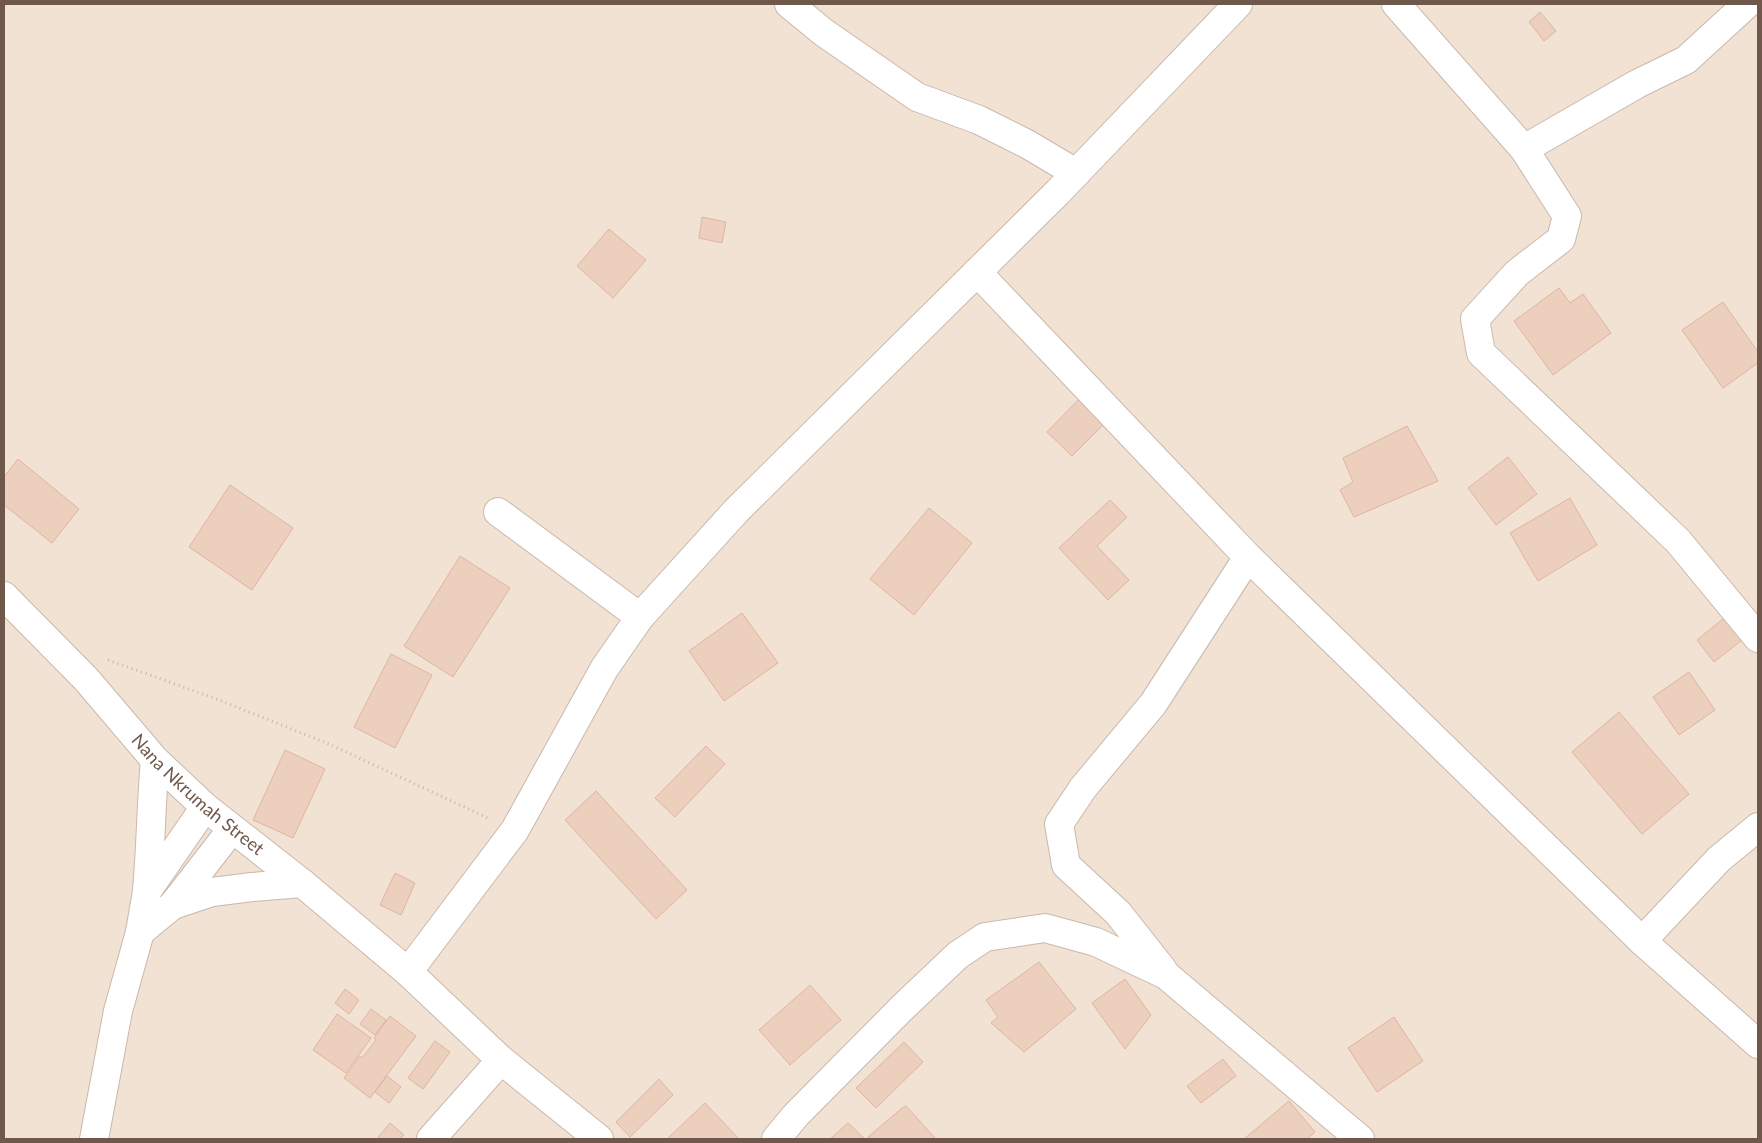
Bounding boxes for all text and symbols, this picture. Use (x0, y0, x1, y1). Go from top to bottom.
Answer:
street label: Nana Nkrumah Street (127, 729, 269, 860)

